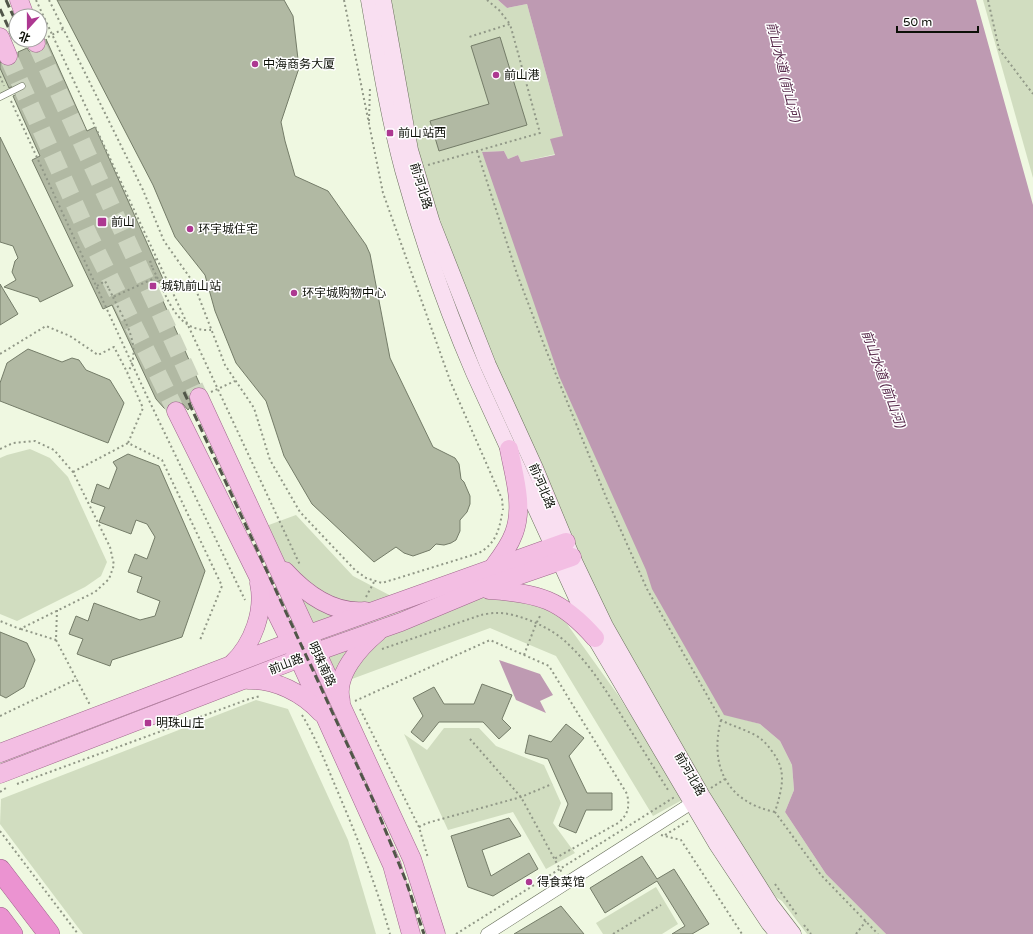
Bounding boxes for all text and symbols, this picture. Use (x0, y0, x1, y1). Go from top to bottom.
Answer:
north arrow (8, 8, 48, 48)
scale bar (897, 8, 978, 34)
text: 50 m (903, 15, 932, 29)
water label: 前山水道 (前山河) (763, 20, 803, 125)
text: 北 (17, 29, 32, 45)
place label: 中海商务大厦 (263, 57, 335, 71)
marker: 中海商务大厦 (250, 59, 260, 69)
place label: 前山港 (504, 68, 540, 82)
marker: 前山港 (491, 70, 501, 80)
place label: 前山站西 (398, 126, 446, 140)
marker: 前山站西 (385, 128, 395, 138)
street label: 前河北路 (407, 161, 435, 211)
place label: 前山 (111, 215, 135, 229)
marker: 前山 (96, 216, 108, 228)
place label: 环宇城住宅 (198, 222, 258, 236)
marker: 环宇城住宅 (185, 224, 195, 234)
place label: 城轨前山站 (161, 279, 221, 293)
marker: 城轨前山站 (148, 281, 158, 291)
place label: 环宇城购物中心 (302, 286, 386, 300)
marker: 环宇城购物中心 (289, 288, 299, 298)
water label: 前山水道 (前山河) (858, 328, 908, 431)
street label: 前河北路 (526, 461, 558, 511)
street label: 明珠南路 (306, 639, 338, 689)
street label: 前山路 (267, 651, 305, 677)
place label: 明珠山庄 (156, 716, 204, 730)
marker: 明珠山庄 (143, 718, 153, 728)
street label: 前河北路 (672, 750, 708, 798)
place label: 得食菜馆 (537, 875, 585, 889)
marker: 得食菜馆 (524, 877, 534, 887)

